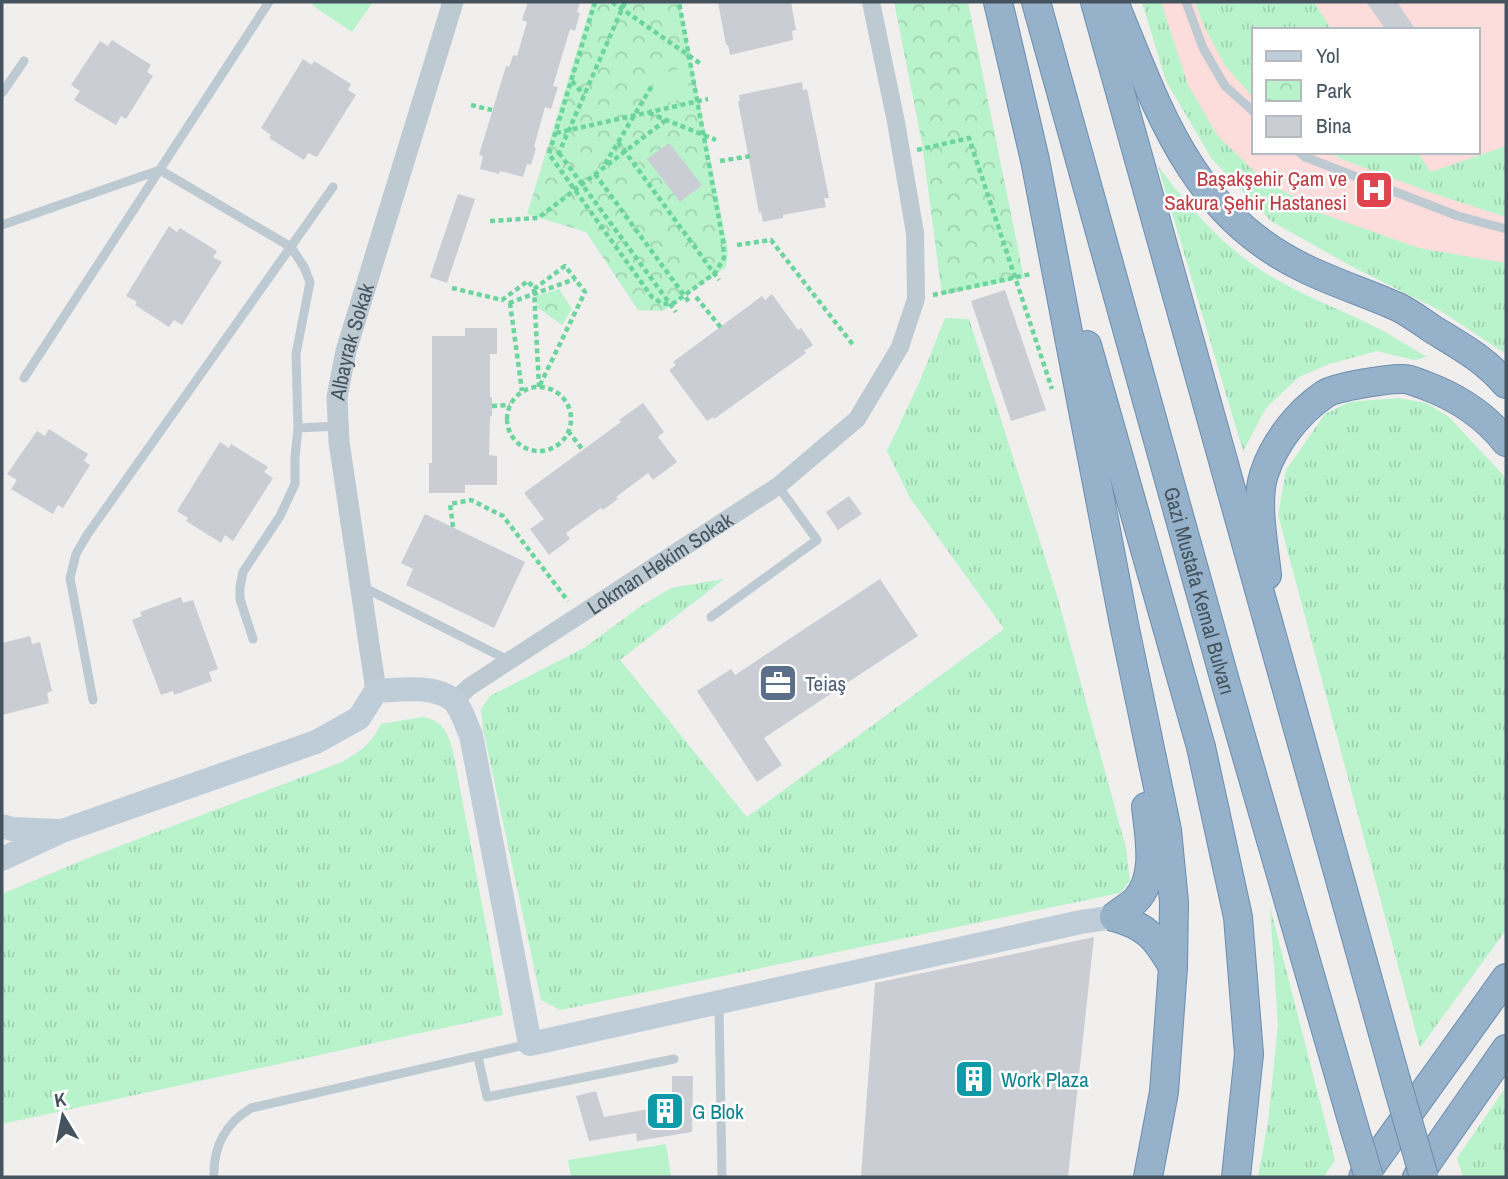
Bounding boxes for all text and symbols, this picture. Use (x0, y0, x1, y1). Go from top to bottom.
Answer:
legend (1252, 28, 1480, 154)
text: Yol (1316, 41, 1340, 70)
text: Park (1316, 76, 1352, 105)
text: Bina (1316, 111, 1352, 140)
place label: Başakşehir Çam ve Sakura Şehir Hastanesi (1164, 164, 1347, 217)
hospital icon: Başakşehir Çam ve Sakura Şehir Hastanesi (1353, 169, 1395, 211)
street label: Albayrak Sokak (322, 279, 381, 403)
street label: Gazi Mustafa Kemal Bulvarı (1157, 483, 1243, 698)
street label: Lokman Hekim Sokak (581, 505, 739, 621)
office icon: Teiaş (757, 662, 799, 704)
place label: Teiaş (805, 669, 846, 698)
building icon: Work Plaza (953, 1058, 995, 1100)
place label: Work Plaza (1001, 1065, 1089, 1094)
north arrow (28, 1081, 98, 1151)
text: K (52, 1085, 69, 1113)
building icon: G Blok (644, 1090, 686, 1132)
place label: G Blok (692, 1097, 744, 1126)

